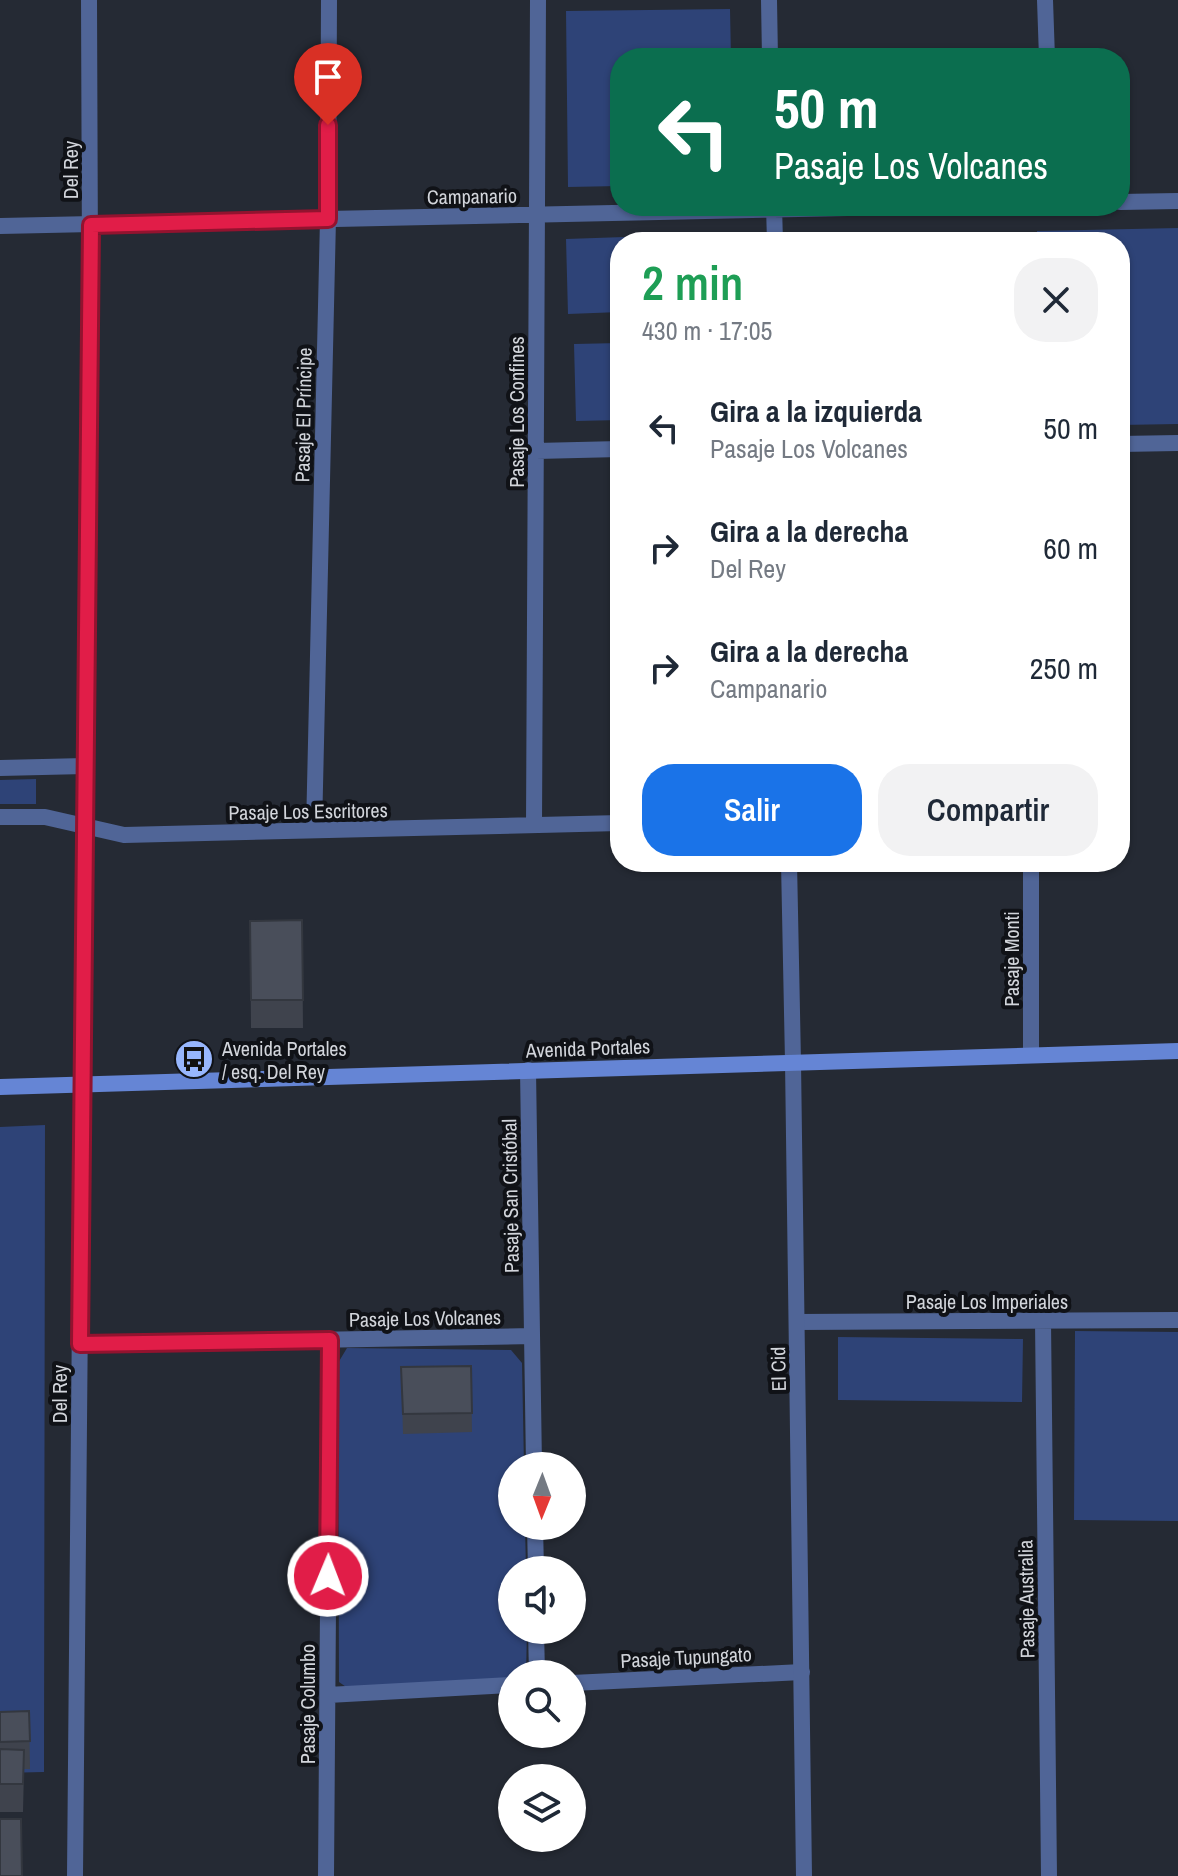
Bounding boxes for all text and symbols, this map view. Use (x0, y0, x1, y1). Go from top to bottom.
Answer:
pin (294, 43, 362, 125)
icon: arrive (306, 55, 350, 99)
text: 50 m (774, 70, 879, 145)
icon: left (642, 80, 746, 184)
street label: Del Rey (57, 140, 84, 199)
text: Pasaje Los Volcanes (774, 142, 1048, 190)
street label: Campanario (427, 182, 517, 210)
text: 2 min (642, 250, 743, 315)
button: close (1014, 258, 1098, 342)
text: 430 m · 17:05 (642, 313, 772, 348)
street label: Pasaje Los Confines (503, 336, 530, 488)
street label: Pasaje El Príncipe (288, 347, 318, 483)
text: Gira a la izquierda (710, 391, 922, 431)
icon: left (642, 406, 686, 450)
text: 50 m (1043, 408, 1098, 448)
text: Pasaje Los Volcanes (710, 431, 908, 466)
text: Gira a la derecha (710, 511, 908, 551)
icon: right (642, 526, 686, 570)
text: 60 m (1043, 528, 1098, 568)
text: Del Rey (710, 551, 786, 586)
text: Gira a la derecha (710, 631, 908, 671)
icon: right (642, 646, 686, 690)
text: 250 m (1030, 648, 1098, 688)
text: Campanario (710, 671, 827, 706)
button: Salir (642, 764, 862, 856)
button: Compartir (878, 764, 1098, 856)
street label: Pasaje Los Escritores (228, 796, 388, 826)
street label: Pasaje Monti (998, 911, 1025, 1007)
street label: Avenida Portales (524, 1032, 651, 1064)
place label: Avenida Portales / esq. Del Rey (221, 1035, 347, 1085)
bus stop icon: Avenida Portales / esq. Del Rey (173, 1038, 215, 1080)
street label: Pasaje San Cristóbal (495, 1119, 525, 1273)
street label: Pasaje Los Imperiales (906, 1288, 1068, 1315)
street label: Pasaje Los Volcanes (349, 1303, 501, 1333)
street label: El Cid (764, 1346, 792, 1392)
street label: Del Rey (46, 1364, 73, 1423)
north arrow (498, 1452, 586, 1540)
map controls (498, 1452, 586, 1852)
position arrow (286, 1534, 370, 1618)
street label: Pasaje Australia (1011, 1540, 1041, 1658)
button: sound (498, 1556, 586, 1644)
street label: Pasaje Tupungato (620, 1640, 752, 1674)
street label: Pasaje Columbo (294, 1644, 321, 1764)
button: search (498, 1660, 586, 1748)
button: layers (498, 1764, 586, 1852)

